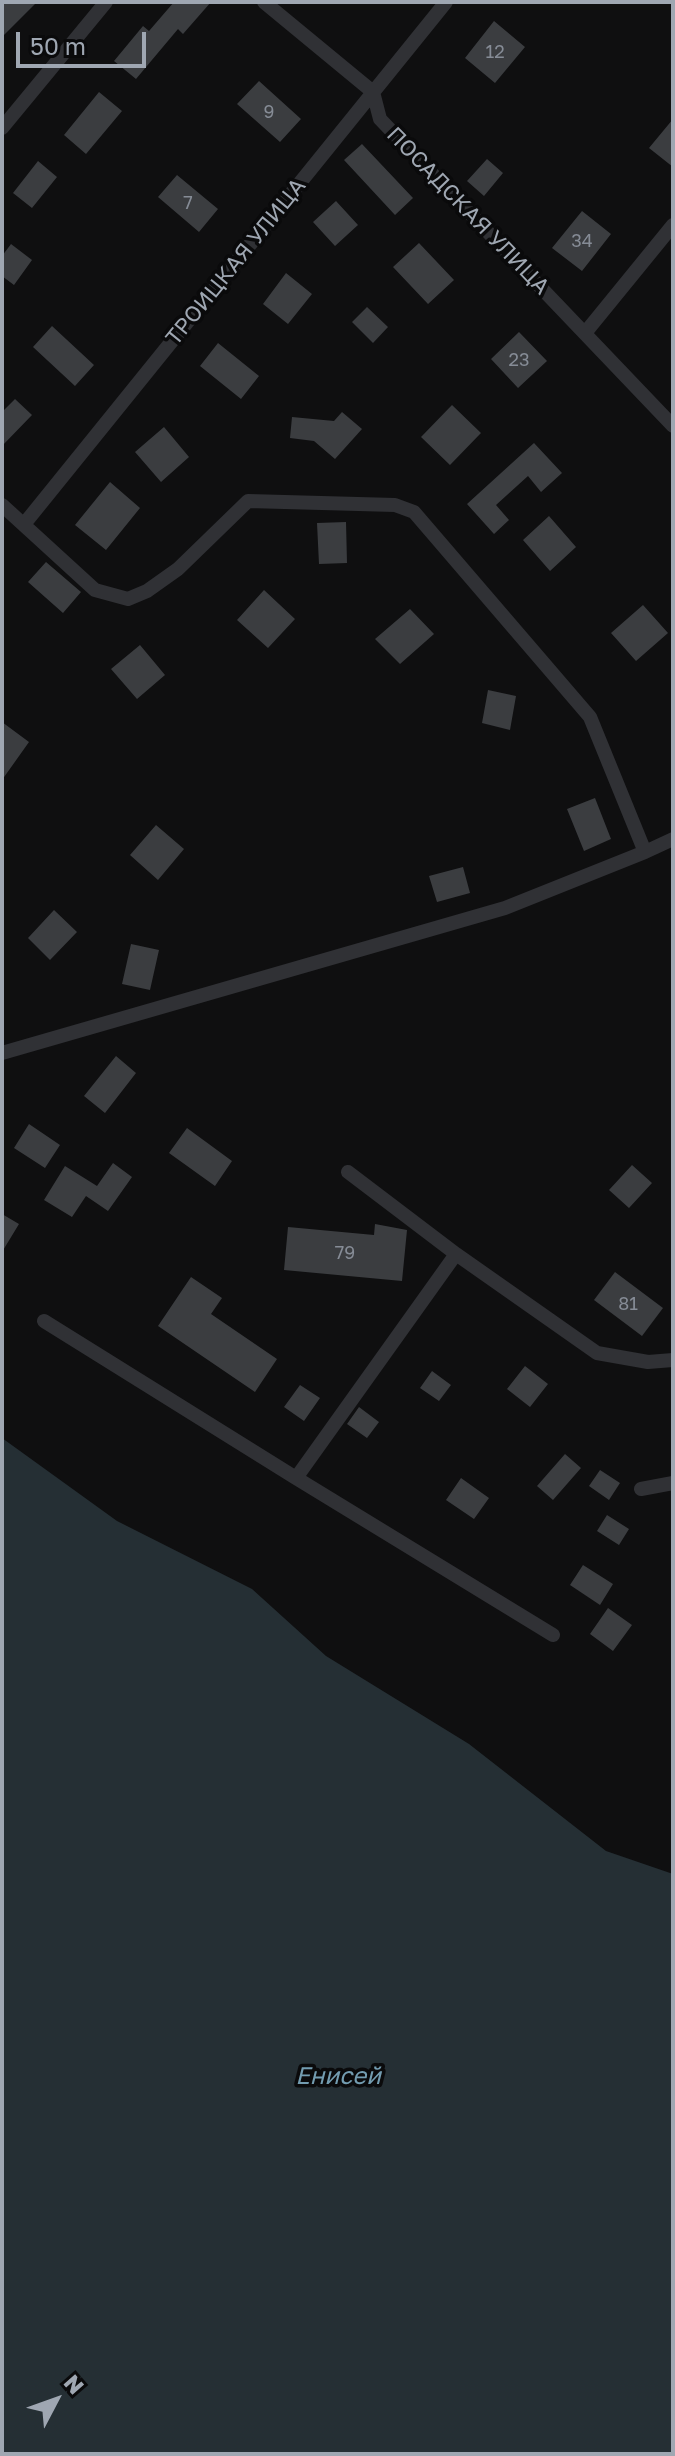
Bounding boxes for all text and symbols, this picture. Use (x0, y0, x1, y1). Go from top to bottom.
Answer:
scale bar (20, 16, 150, 66)
text: 50 m (30, 31, 86, 60)
house number: 12 (485, 41, 505, 63)
house number: 9 (264, 101, 274, 123)
street label: ПОСАДСКАЯ УЛИЦА (381, 122, 555, 300)
street label: ТРОИЦКАЯ УЛИЦА (161, 173, 311, 351)
house number: 7 (183, 192, 193, 214)
house number: 34 (571, 230, 593, 252)
house number: 23 (509, 349, 529, 371)
house number: 79 (335, 1242, 355, 1264)
house number: 81 (618, 1293, 638, 1315)
water label: Енисей (295, 2062, 381, 2090)
north arrow (16, 2360, 96, 2440)
text: N (59, 2369, 90, 2399)

